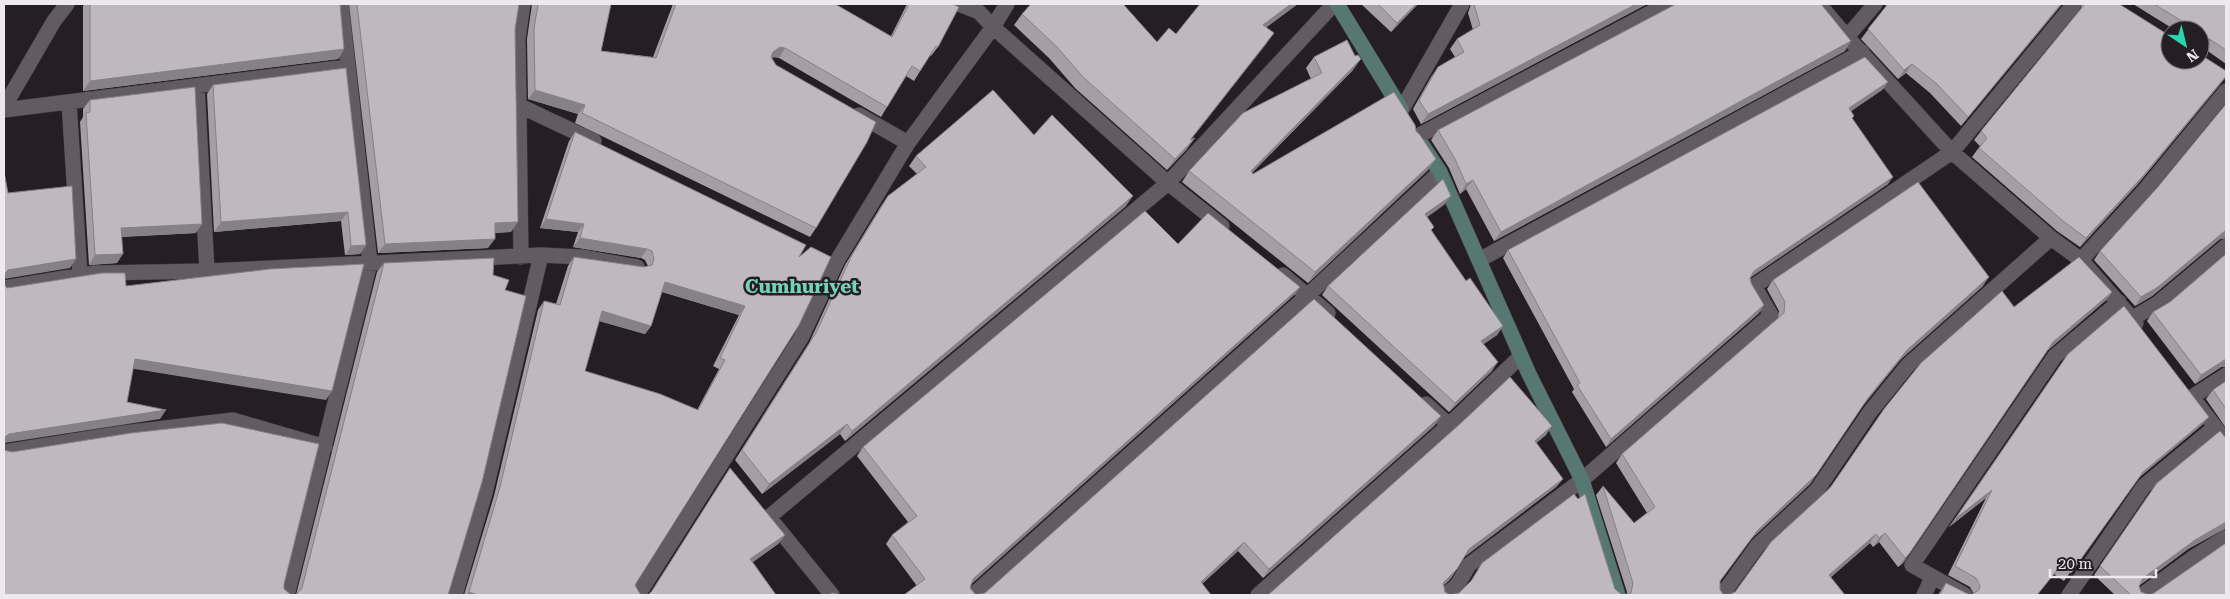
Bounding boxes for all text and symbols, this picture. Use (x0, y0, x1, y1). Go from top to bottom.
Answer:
north arrow (2160, 20, 2210, 70)
text: N (2183, 46, 2201, 65)
district label: Cumhuriyet (745, 275, 859, 298)
scale bar (2050, 546, 2156, 578)
text: 20 m (2058, 555, 2093, 573)

